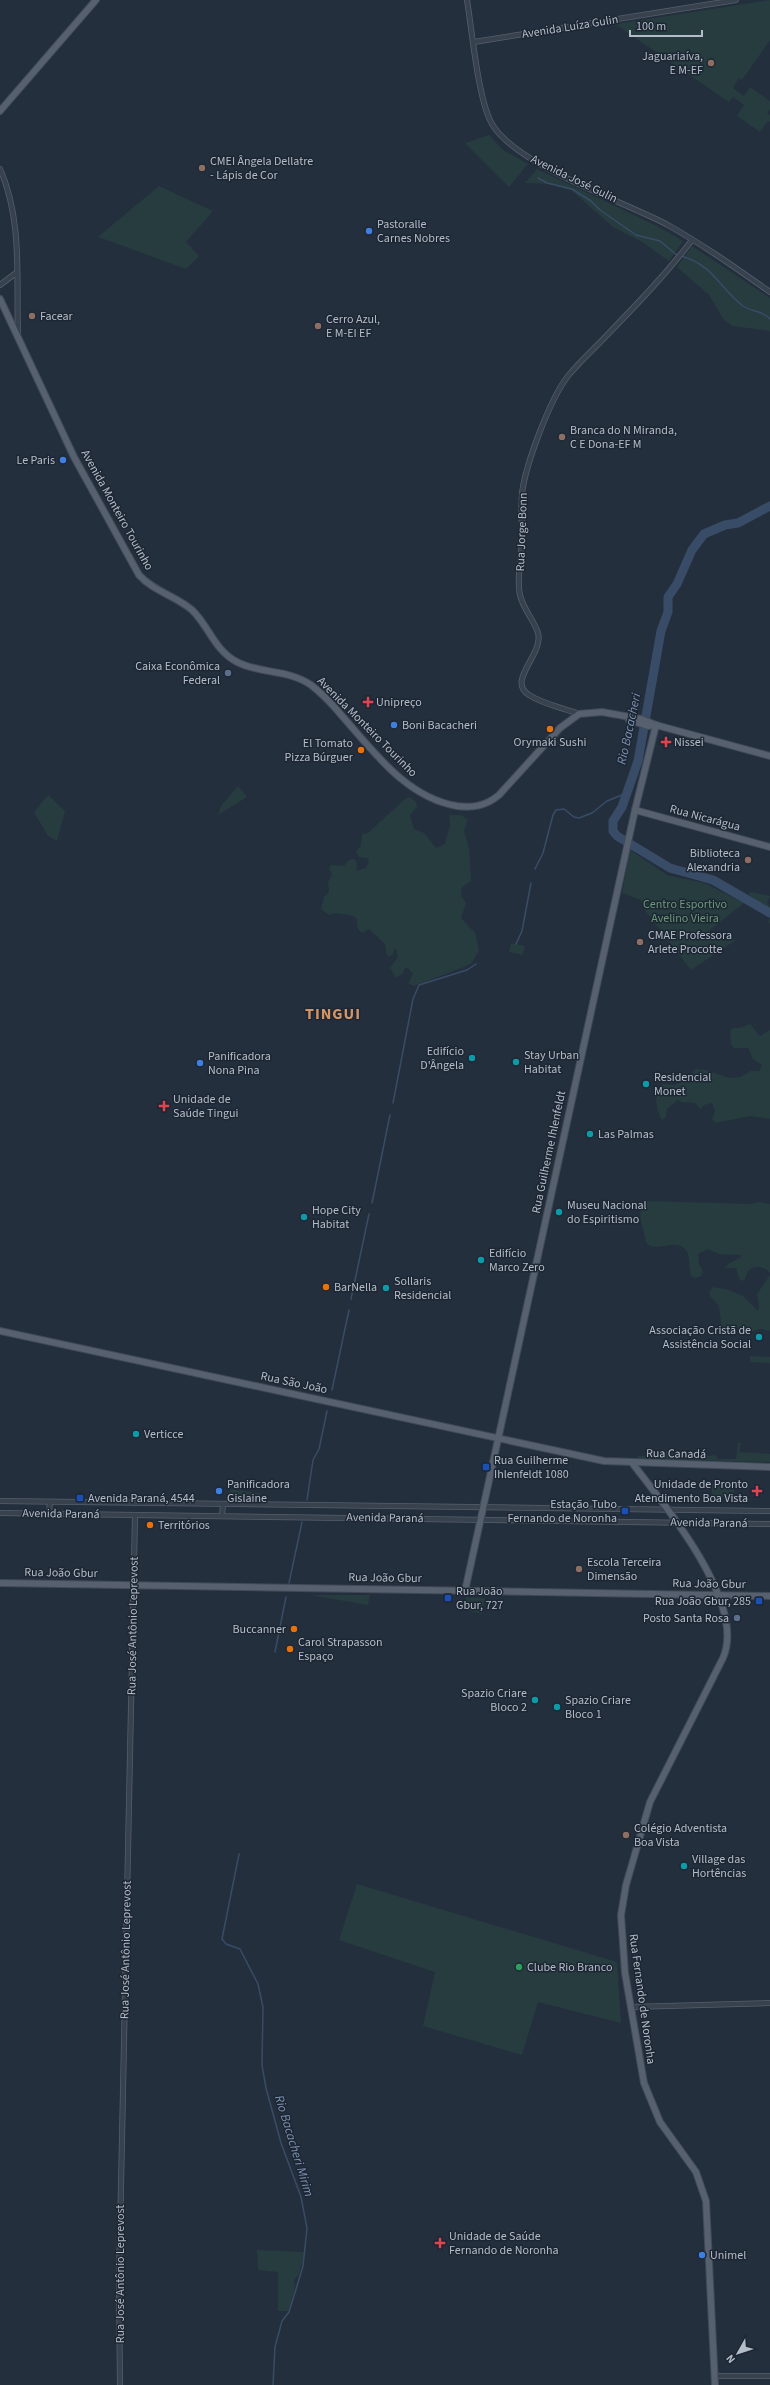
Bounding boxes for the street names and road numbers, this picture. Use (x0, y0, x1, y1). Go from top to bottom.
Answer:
street label: Avenida Luíza Gulin (520, 11, 620, 43)
street label: Avenida José Gulin (528, 151, 620, 207)
street label: Avenida Monteiro Tourinho (77, 447, 157, 573)
street label: Rua Jorge Bonn (512, 492, 532, 572)
street label: Avenida Monteiro Tourinho (313, 673, 421, 781)
street label: Rua Nicarágua (668, 800, 742, 836)
street label: Rua Guilherme Ihlenfeldt (528, 1089, 570, 1215)
street label: Rua São João (259, 1368, 329, 1398)
street label: Rua Canadá (646, 1445, 706, 1463)
street label: Avenida Paraná (22, 1505, 100, 1523)
street label: Avenida Paraná (346, 1509, 424, 1527)
street label: Avenida Paraná (670, 1514, 748, 1532)
street label: Rua José Antônio Leprevost (123, 1557, 143, 1695)
street label: Rua João Gbur (24, 1564, 99, 1582)
street label: Rua João Gbur (348, 1569, 423, 1587)
street label: Rua João Gbur (672, 1575, 747, 1593)
street label: Rua José Antônio Leprevost (116, 1881, 136, 2019)
street label: Rua Fernando de Noronha (624, 1933, 660, 2065)
street label: Rua José Antônio Leprevost (112, 2205, 129, 2343)

